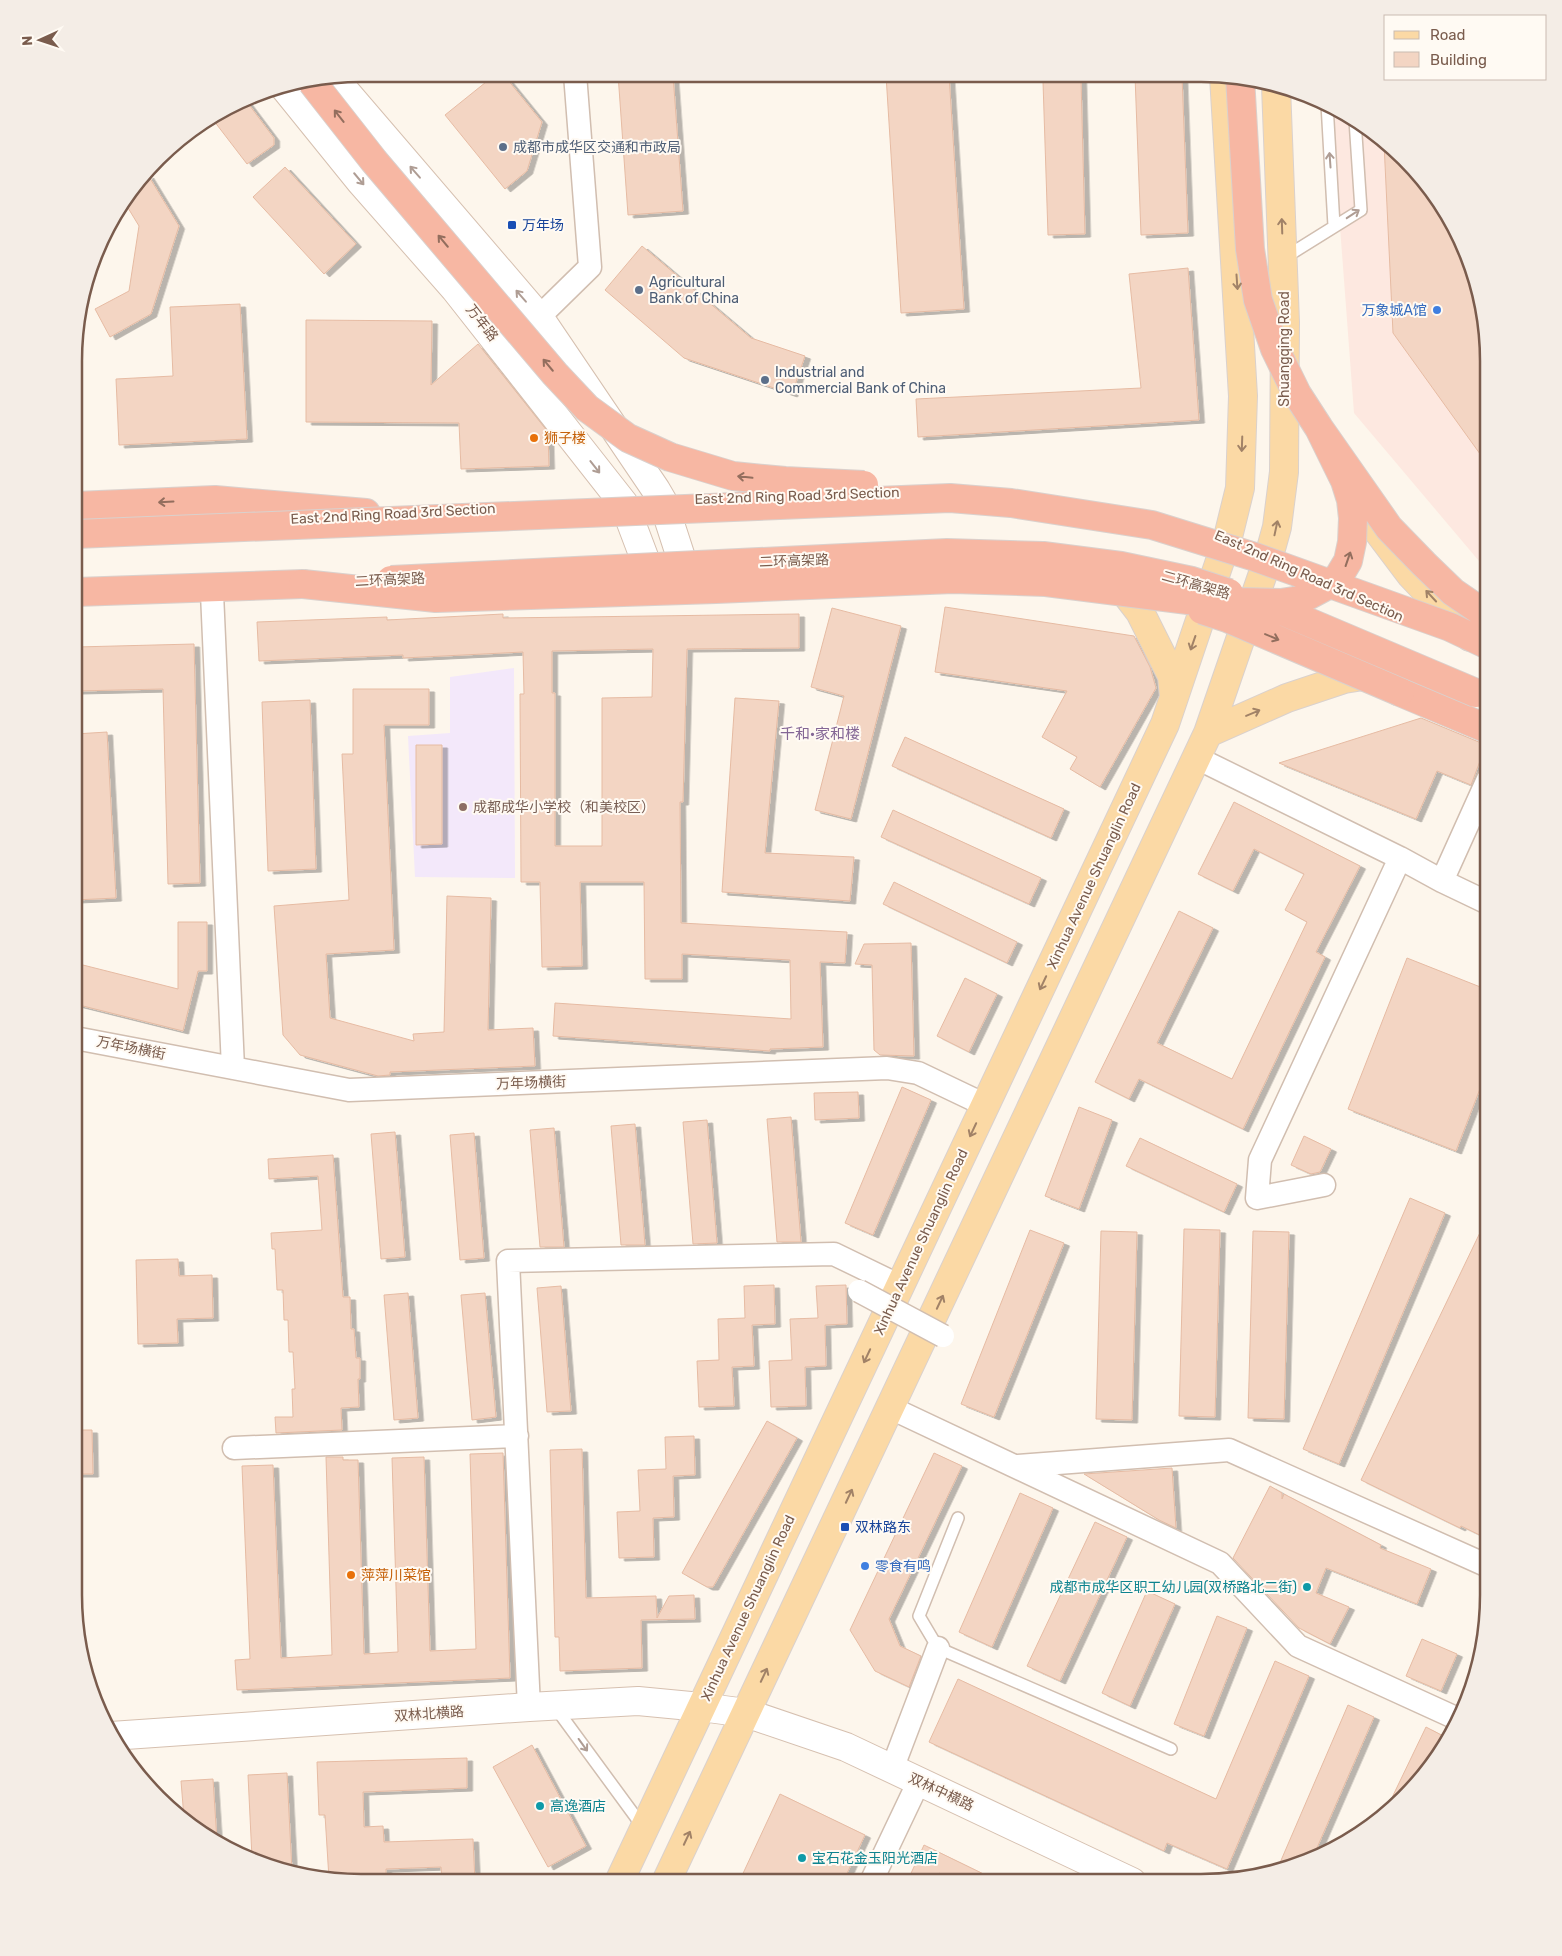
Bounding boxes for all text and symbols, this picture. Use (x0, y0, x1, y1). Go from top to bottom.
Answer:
north arrow (15, 15, 65, 65)
legend (1384, 15, 1547, 80)
text: Road (1430, 26, 1466, 44)
text: N (19, 35, 36, 46)
text: Building (1430, 51, 1487, 69)
one-way arrow (334, 110, 345, 123)
place label: 成都市成华区交通和市政局 (513, 139, 681, 156)
marker: 成都市成华区交通和市政局 (497, 141, 509, 153)
one-way arrow (1326, 153, 1335, 169)
one-way arrow (409, 166, 421, 179)
one-way arrow (353, 172, 364, 185)
one-way arrow (1346, 209, 1360, 219)
place label: 万年场 (522, 217, 564, 234)
marker: 万年场 (506, 219, 518, 231)
one-way arrow (1277, 219, 1286, 235)
one-way arrow (437, 235, 448, 248)
place label: Agricultural Bank of China (649, 274, 739, 307)
one-way arrow (1232, 274, 1241, 290)
marker: Agricultural Bank of China (633, 284, 645, 296)
one-way arrow (515, 289, 526, 302)
street label: Shuangqing Road (1276, 291, 1293, 407)
street label: 万年路 (462, 301, 502, 345)
place label: 万象城A馆 (1362, 302, 1427, 319)
marker: 万象城A馆 (1431, 304, 1443, 316)
one-way arrow (542, 359, 553, 372)
place label: Industrial and Commercial Bank of China (775, 364, 946, 397)
marker: Industrial and Commercial Bank of China (759, 374, 771, 386)
place label: 狮子楼 (544, 430, 586, 447)
marker: 狮子楼 (528, 432, 540, 444)
one-way arrow (1237, 436, 1246, 452)
one-way arrow (590, 460, 600, 474)
one-way arrow (737, 473, 753, 482)
street label: East 2nd Ring Road 3rd Section (694, 484, 900, 508)
one-way arrow (158, 497, 174, 506)
street label: East 2nd Ring Road 3rd Section (290, 500, 496, 528)
one-way arrow (1272, 521, 1281, 537)
street label: East 2nd Ring Road 3rd Section (1212, 527, 1406, 625)
street label: 二环高架路 (759, 551, 829, 571)
one-way arrow (1344, 551, 1353, 567)
street label: 二环高架路 (1160, 567, 1232, 603)
street label: 二环高架路 (355, 570, 425, 590)
one-way arrow (1425, 589, 1437, 602)
one-way arrow (1264, 633, 1279, 643)
one-way arrow (1188, 634, 1197, 650)
one-way arrow (1245, 707, 1260, 717)
district label: 千和·家和楼 (780, 725, 860, 743)
street label: Xinhua Avenue Shuanglin Road (1043, 780, 1145, 972)
place label: 成都成华小学校（和美校区） (473, 799, 655, 816)
marker: 成都成华小学校（和美校区） (457, 801, 469, 813)
one-way arrow (1038, 975, 1047, 990)
street label: 万年场横街 (95, 1033, 167, 1063)
street label: 万年场横街 (496, 1073, 566, 1093)
one-way arrow (968, 1122, 978, 1137)
street label: Xinhua Avenue Shuanglin Road (870, 1146, 972, 1338)
one-way arrow (936, 1295, 946, 1310)
one-way arrow (861, 1348, 871, 1363)
one-way arrow (844, 1489, 854, 1504)
street label: Xinhua Avenue Shuanglin Road (697, 1512, 799, 1704)
place label: 双林路东 (855, 1519, 911, 1536)
marker: 双林路东 (839, 1521, 851, 1533)
place label: 零食有鸣 (875, 1558, 931, 1575)
marker: 零食有鸣 (859, 1560, 871, 1572)
place label: 萍萍川菜馆 (361, 1567, 431, 1584)
marker: 萍萍川菜馆 (345, 1569, 357, 1581)
place label: 成都市成华区职工幼儿园(双桥路北二街) (1050, 1579, 1297, 1596)
marker: 成都市成华区职工幼儿园(双桥路北二街) (1301, 1581, 1313, 1593)
one-way arrow (760, 1668, 769, 1683)
street label: 双林北横路 (393, 1703, 465, 1725)
one-way arrow (577, 1738, 588, 1751)
street label: 双林中横路 (906, 1770, 976, 1814)
place label: 高逸酒店 (550, 1798, 606, 1815)
marker: 高逸酒店 (534, 1800, 546, 1812)
one-way arrow (682, 1830, 692, 1845)
place label: 宝石花金玉阳光酒店 (812, 1850, 938, 1867)
marker: 宝石花金玉阳光酒店 (796, 1852, 808, 1864)

